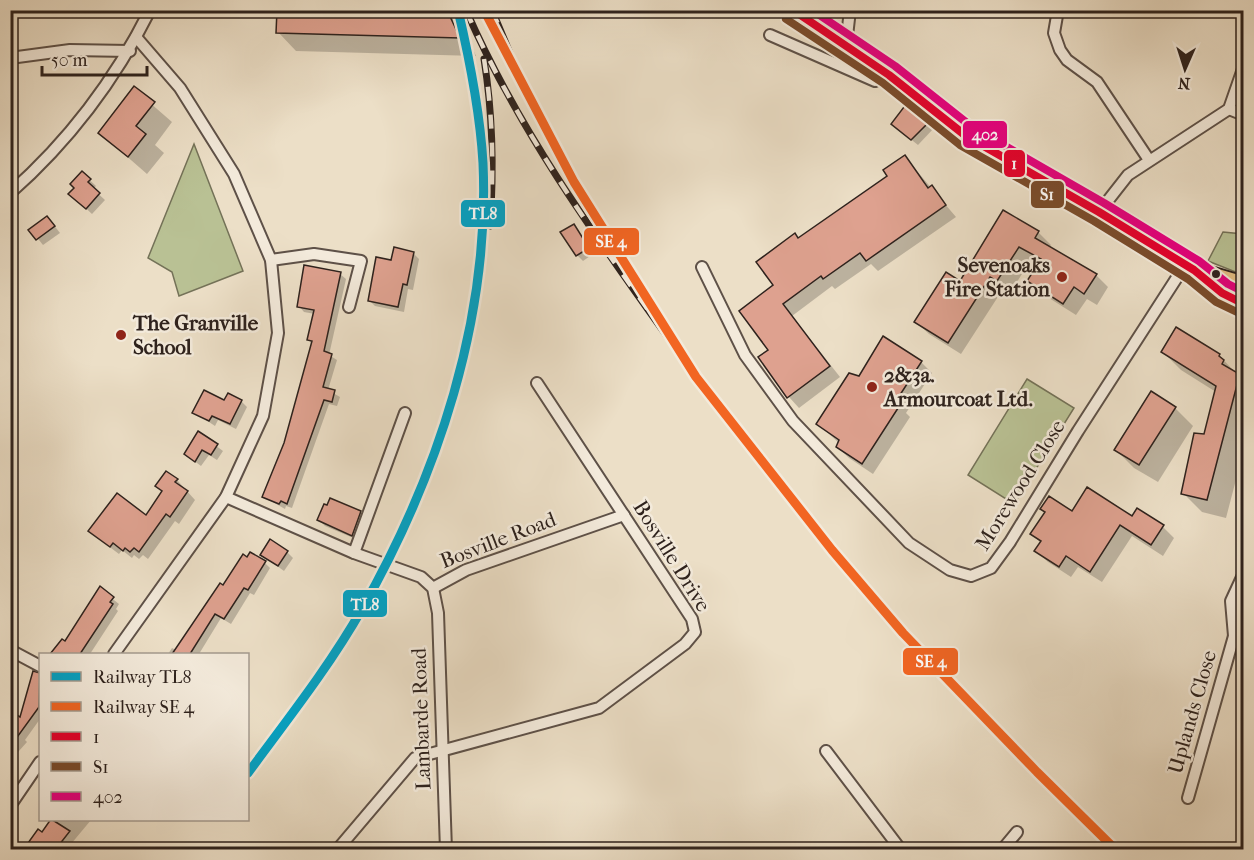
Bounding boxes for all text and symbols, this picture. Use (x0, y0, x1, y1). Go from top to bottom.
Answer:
scale bar (42, 39, 147, 77)
north arrow (1155, 39, 1215, 99)
text: 50 m (51, 50, 88, 71)
text: N (1177, 74, 1191, 93)
line badge: 402 (962, 120, 1008, 149)
text: 402 (971, 125, 998, 145)
line badge: 1 (1003, 149, 1026, 178)
text: 1 (1011, 154, 1017, 173)
line badge: S1 (1030, 180, 1065, 209)
text: S1 (1040, 185, 1054, 204)
line badge: TL8 (460, 199, 506, 228)
text: TL8 (468, 204, 497, 223)
line badge: SE 4 (583, 227, 640, 256)
text: SE 4 (596, 232, 628, 252)
place label: Sevenoaks Fire Station (944, 253, 1051, 301)
unlabelled marker (1210, 268, 1222, 280)
marker: Sevenoaks Fire Station (1055, 270, 1069, 284)
place label: The Granville School (132, 311, 259, 359)
marker: The Granville School (114, 328, 128, 342)
place label: 2&3a. Armourcoat Ltd. (882, 363, 1033, 411)
marker: 2&3a. Armourcoat Ltd. (865, 380, 879, 394)
street label: Morewood Close (970, 415, 1070, 555)
street label: Bosville Drive (628, 496, 716, 616)
street label: Bosville Road (437, 507, 560, 573)
line badge: TL8 (342, 589, 388, 618)
text: TL8 (350, 595, 379, 614)
street label: Lambarde Road (407, 647, 435, 791)
line badge: SE 4 (902, 647, 959, 676)
street label: Uplands Close (1163, 647, 1221, 777)
text: SE 4 (916, 652, 948, 672)
legend (39, 653, 249, 821)
text: Railway TL8 (93, 667, 191, 688)
text: Railway SE 4 (93, 697, 195, 718)
text: 1 (93, 727, 99, 748)
text: S1 (93, 757, 109, 778)
text: 402 (93, 787, 123, 808)

